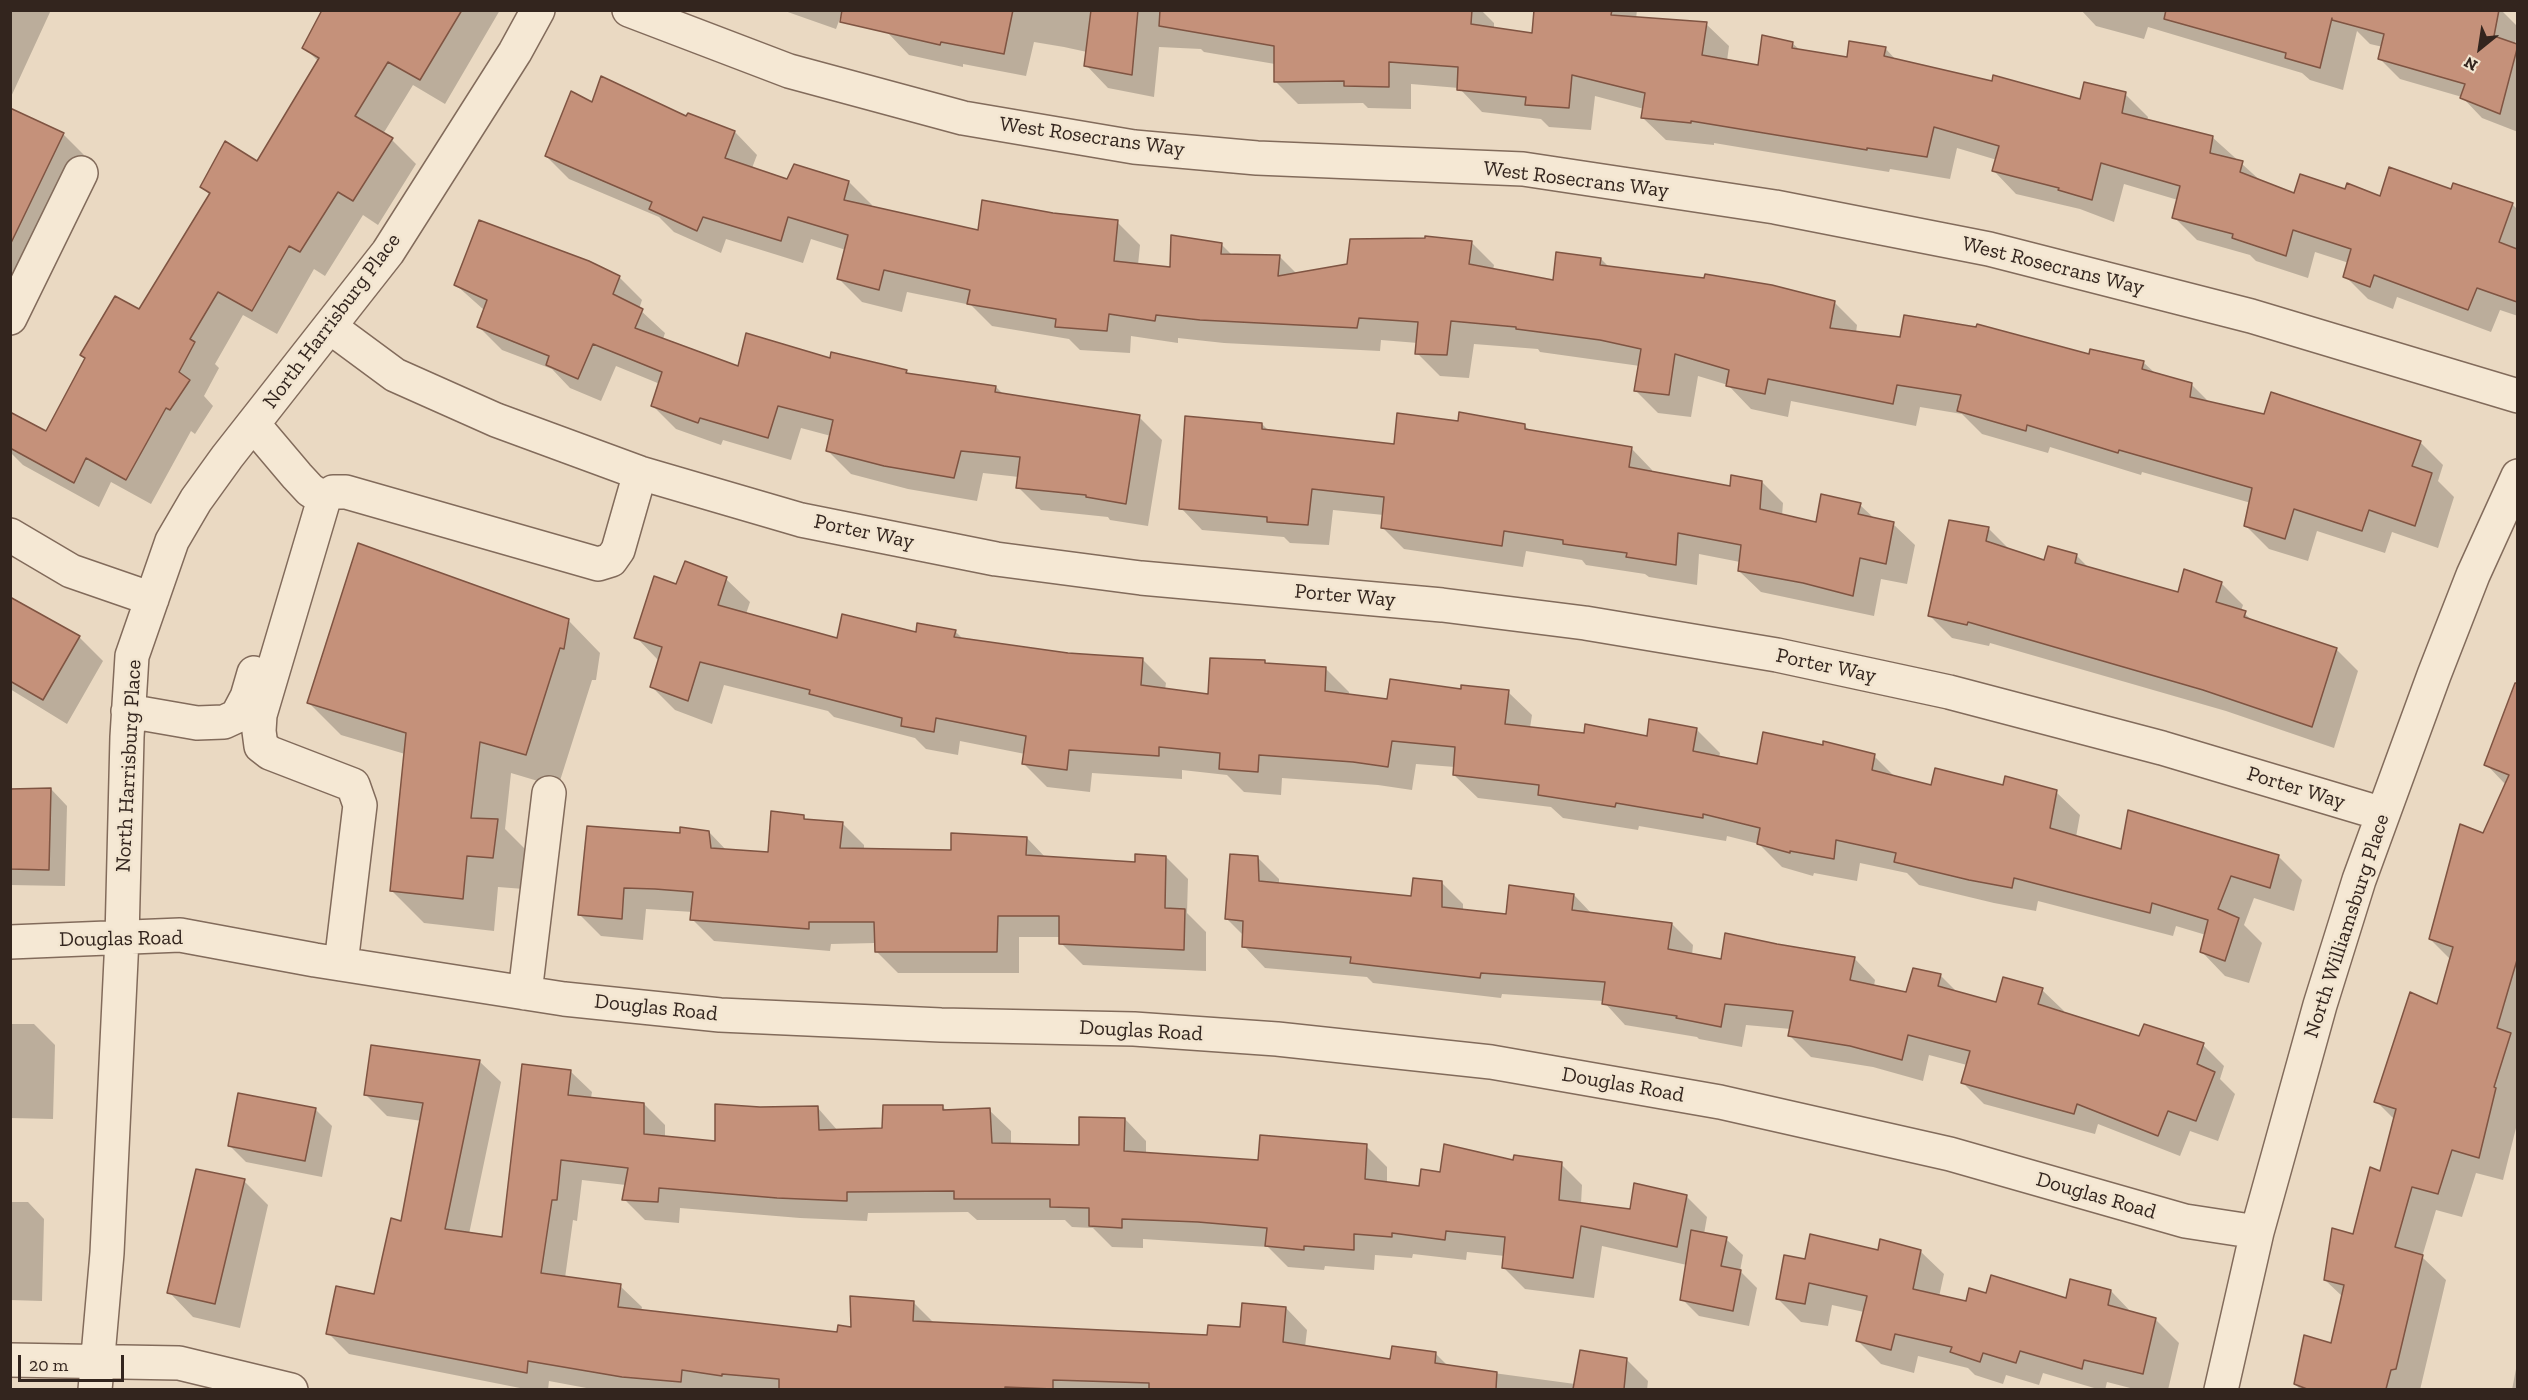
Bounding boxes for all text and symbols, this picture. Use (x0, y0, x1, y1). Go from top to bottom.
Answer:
north arrow (2450, 18, 2510, 78)
text: N (2461, 53, 2481, 75)
street label: West Rosecrans Way (998, 112, 1186, 162)
street label: West Rosecrans Way (1482, 156, 1670, 204)
street label: North Harrisburg Place (258, 228, 406, 414)
street label: West Rosecrans Way (1959, 231, 2147, 301)
street label: Porter Way (812, 509, 916, 555)
street label: Porter Way (1293, 579, 1397, 613)
street label: Porter Way (1774, 643, 1878, 689)
street label: North Harrisburg Place (111, 659, 147, 873)
street label: Porter Way (2244, 761, 2348, 815)
street label: North Williamsburg Place (2299, 811, 2395, 1041)
street label: Douglas Road (59, 925, 183, 953)
street label: Douglas Road (593, 989, 719, 1027)
street label: Douglas Road (1079, 1015, 1203, 1047)
street label: Douglas Road (1560, 1062, 1686, 1108)
street label: Douglas Road (2033, 1167, 2159, 1225)
scale bar (21, 1343, 128, 1381)
text: 20 m (29, 1354, 68, 1376)

